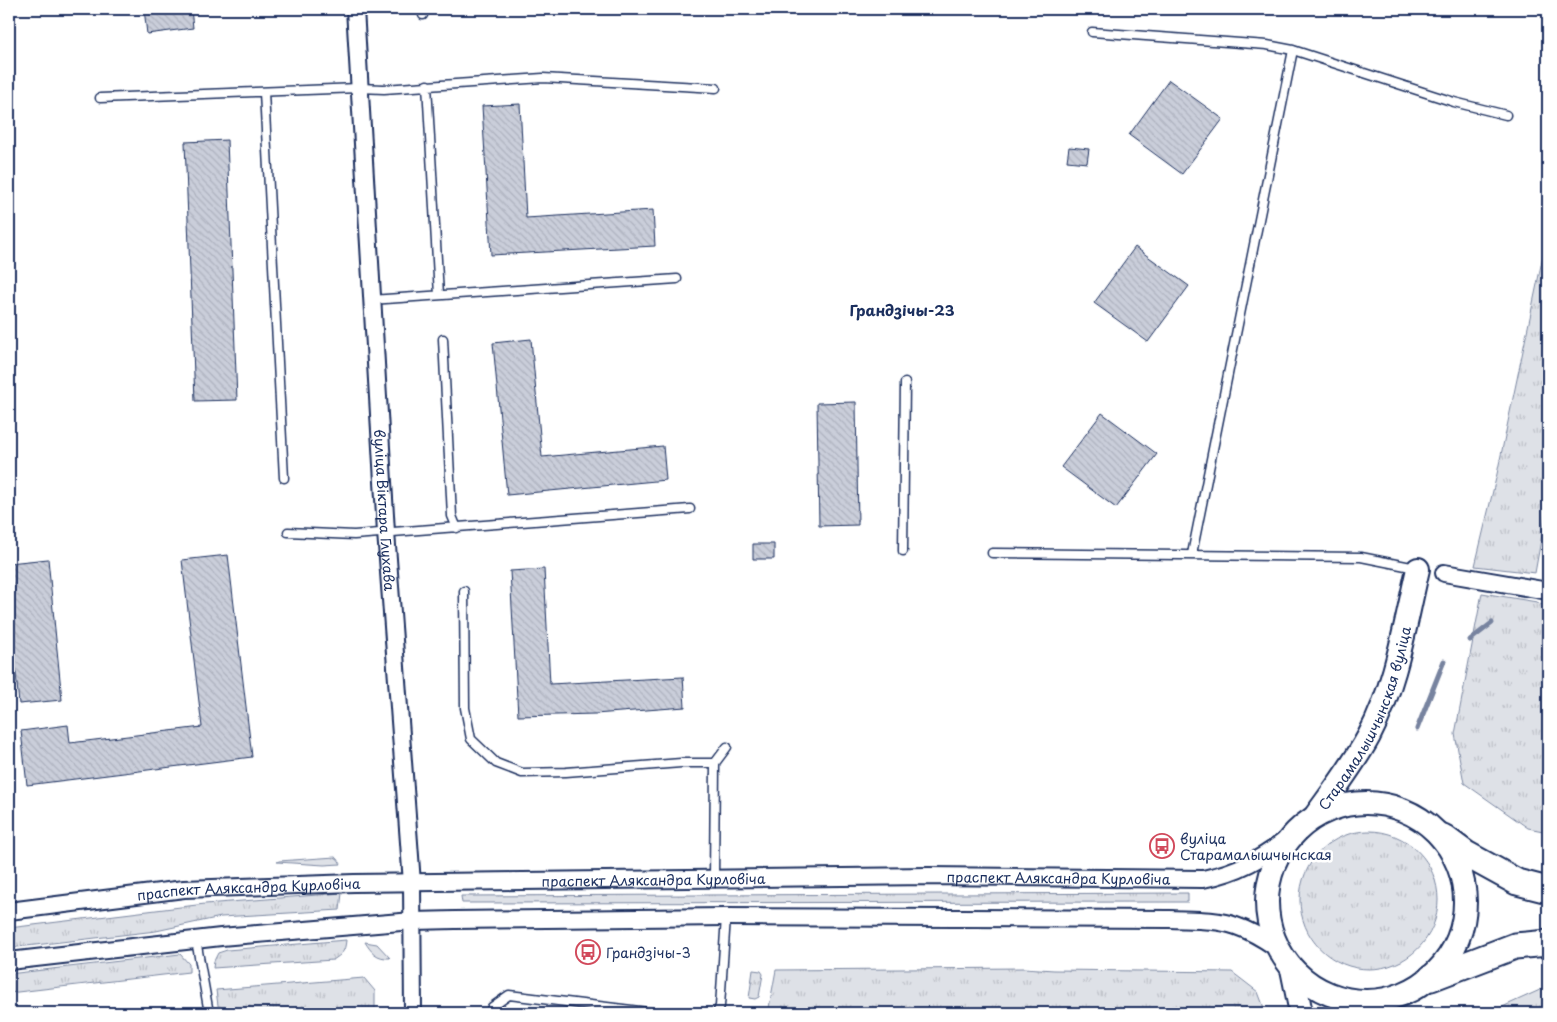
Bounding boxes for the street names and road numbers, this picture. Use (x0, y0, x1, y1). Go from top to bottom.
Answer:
street label: вуліца Віктара Глухава (369, 429, 401, 592)
street label: Старамалышчынская вуліца (1313, 624, 1416, 814)
street label: праспект Аляксандра Курловіча (946, 866, 1171, 889)
street label: праспект Аляксандра Курловіча (541, 867, 766, 891)
street label: праспект Аляксандра Курловіча (136, 872, 361, 905)

